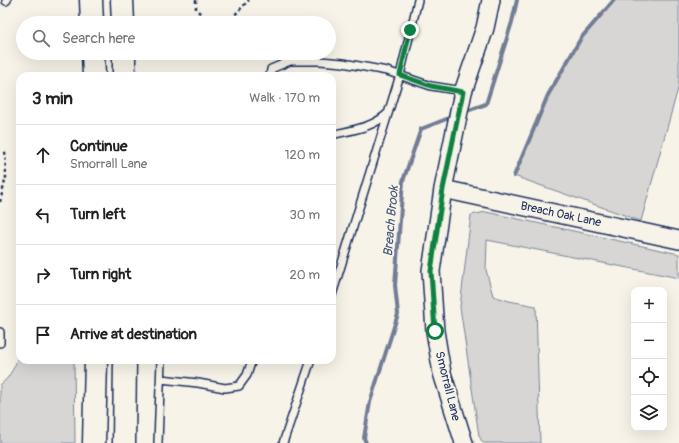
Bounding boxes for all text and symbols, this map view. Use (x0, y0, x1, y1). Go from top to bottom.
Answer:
search box (16, 16, 336, 60)
route end (401, 21, 419, 39)
icon: search (30, 27, 52, 49)
text: Search here (62, 29, 135, 48)
text: 3 min (32, 88, 73, 109)
text: Walk · 170 m (249, 90, 320, 106)
text: Continue (70, 137, 128, 156)
icon: ahead (32, 144, 54, 166)
text: 120 m (284, 147, 320, 163)
text: Smorrall Lane (70, 156, 147, 172)
water label: Breach Brook (380, 184, 402, 257)
street label: Breach Oak Lane (519, 199, 603, 230)
icon: left (32, 204, 54, 226)
text: Turn left (70, 205, 126, 224)
text: 30 m (290, 207, 320, 223)
icon: right (32, 264, 54, 286)
text: Turn right (70, 265, 131, 284)
text: 20 m (289, 267, 320, 283)
map controls (631, 287, 667, 431)
button: + (631, 287, 667, 323)
route start (426, 322, 444, 340)
button: − (631, 323, 667, 359)
icon: arrive (32, 324, 54, 346)
text: Arrive at destination (70, 325, 197, 344)
street label: Smorrall Lane (432, 350, 463, 423)
button: locate (631, 359, 667, 395)
button: layers (631, 395, 667, 431)

